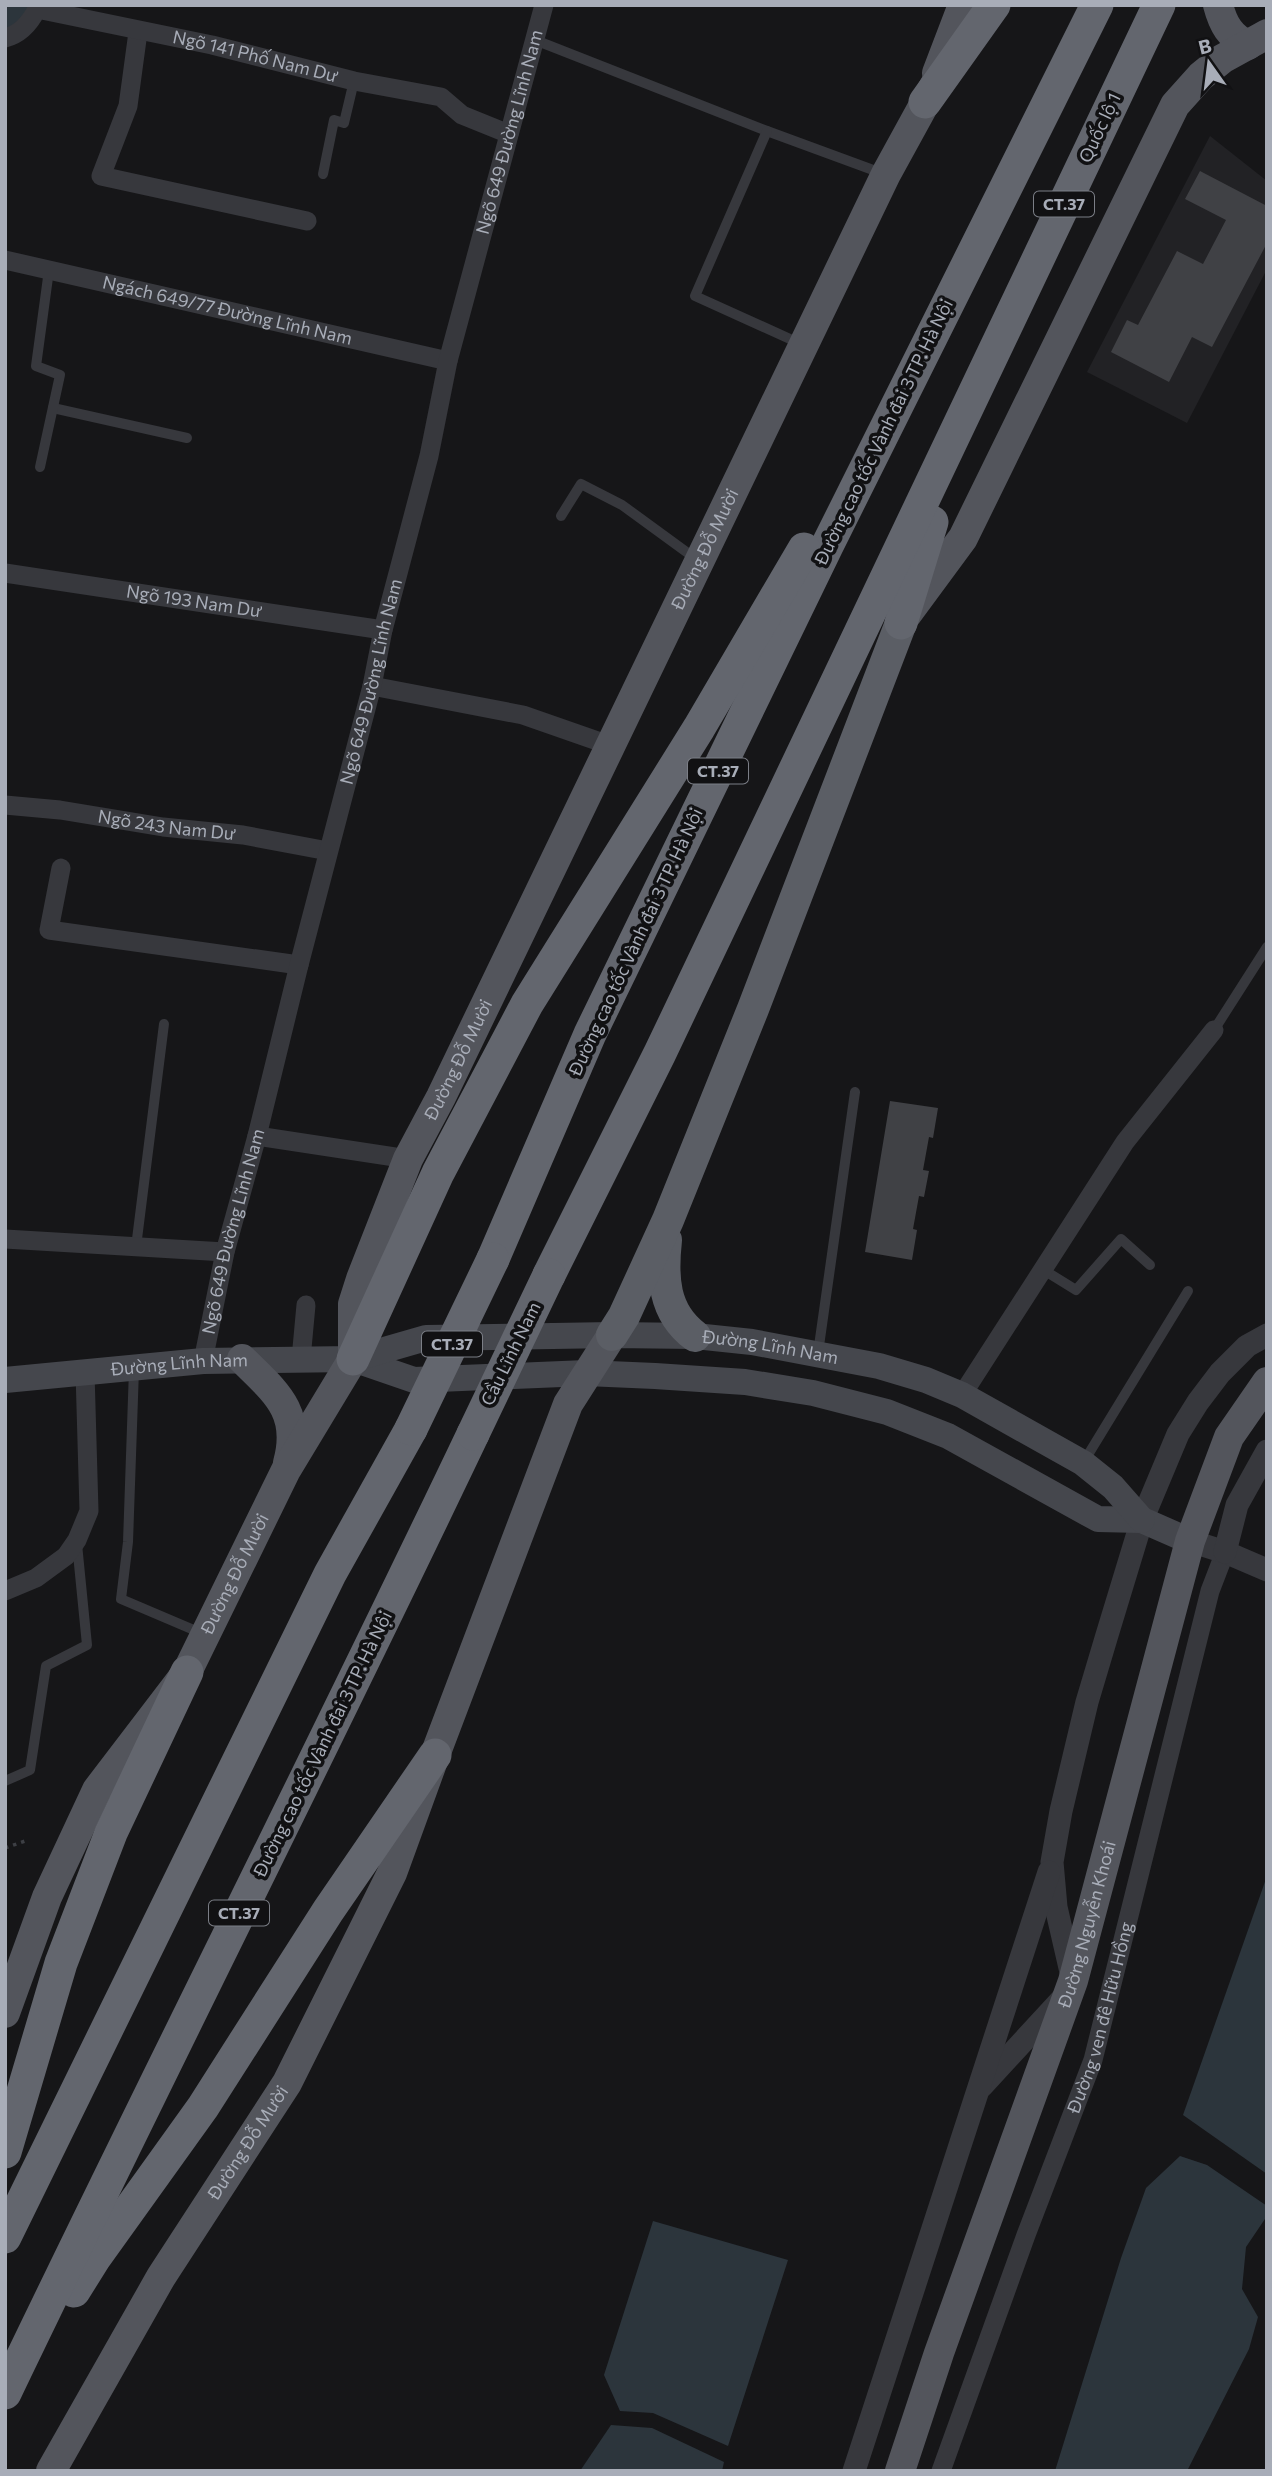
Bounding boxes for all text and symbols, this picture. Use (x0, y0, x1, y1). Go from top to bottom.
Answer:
street label: Ngõ 141 Phố Nam Dư (171, 25, 341, 87)
street label: Ngõ 649 Đường Lĩnh Nam (471, 27, 547, 237)
north arrow (1174, 28, 1244, 98)
text: B (1196, 33, 1214, 59)
street label: Quốc lộ 1 (1073, 89, 1125, 166)
road number: CT.37 (1034, 192, 1094, 216)
street label: Ngách 649/77 Đường Lĩnh Nam (101, 271, 355, 349)
street label: Đường cao tốc Vành đai 3 TP. Hà Nội (809, 295, 957, 569)
street label: Đường Đỗ Mười (665, 485, 743, 614)
street label: Ngõ 649 Đường Lĩnh Nam (335, 576, 406, 787)
street label: Ngõ 193 Nam Dư (125, 579, 264, 622)
road number: CT.37 (688, 758, 748, 784)
street label: Ngõ 243 Nam Dư (96, 804, 237, 844)
street label: Đường cao tốc Vành đai 3 TP. Hà Nội (563, 804, 707, 1080)
street label: Đường Đỗ Mười (418, 995, 496, 1124)
street label: Ngõ 649 Đường Lĩnh Nam (197, 1126, 268, 1336)
street label: Cầu Lĩnh Nam (475, 1298, 545, 1409)
street label: Đường Lĩnh Nam (700, 1325, 840, 1368)
road number: CT.37 (422, 1332, 482, 1356)
street label: Đường Lĩnh Nam (109, 1348, 248, 1380)
street label: Đường Đỗ Mười (195, 1510, 273, 1638)
street label: Đường cao tốc Vành đai 3 TP. Hà Nội (248, 1607, 396, 1881)
street label: Đường Nguyễn Khoái (1052, 1838, 1120, 2012)
road number: CT.37 (209, 1900, 269, 1926)
street label: Đường ven đê Hữu Hồng (1061, 1919, 1137, 2117)
street label: Đường Đỗ Mười (202, 2081, 292, 2204)

